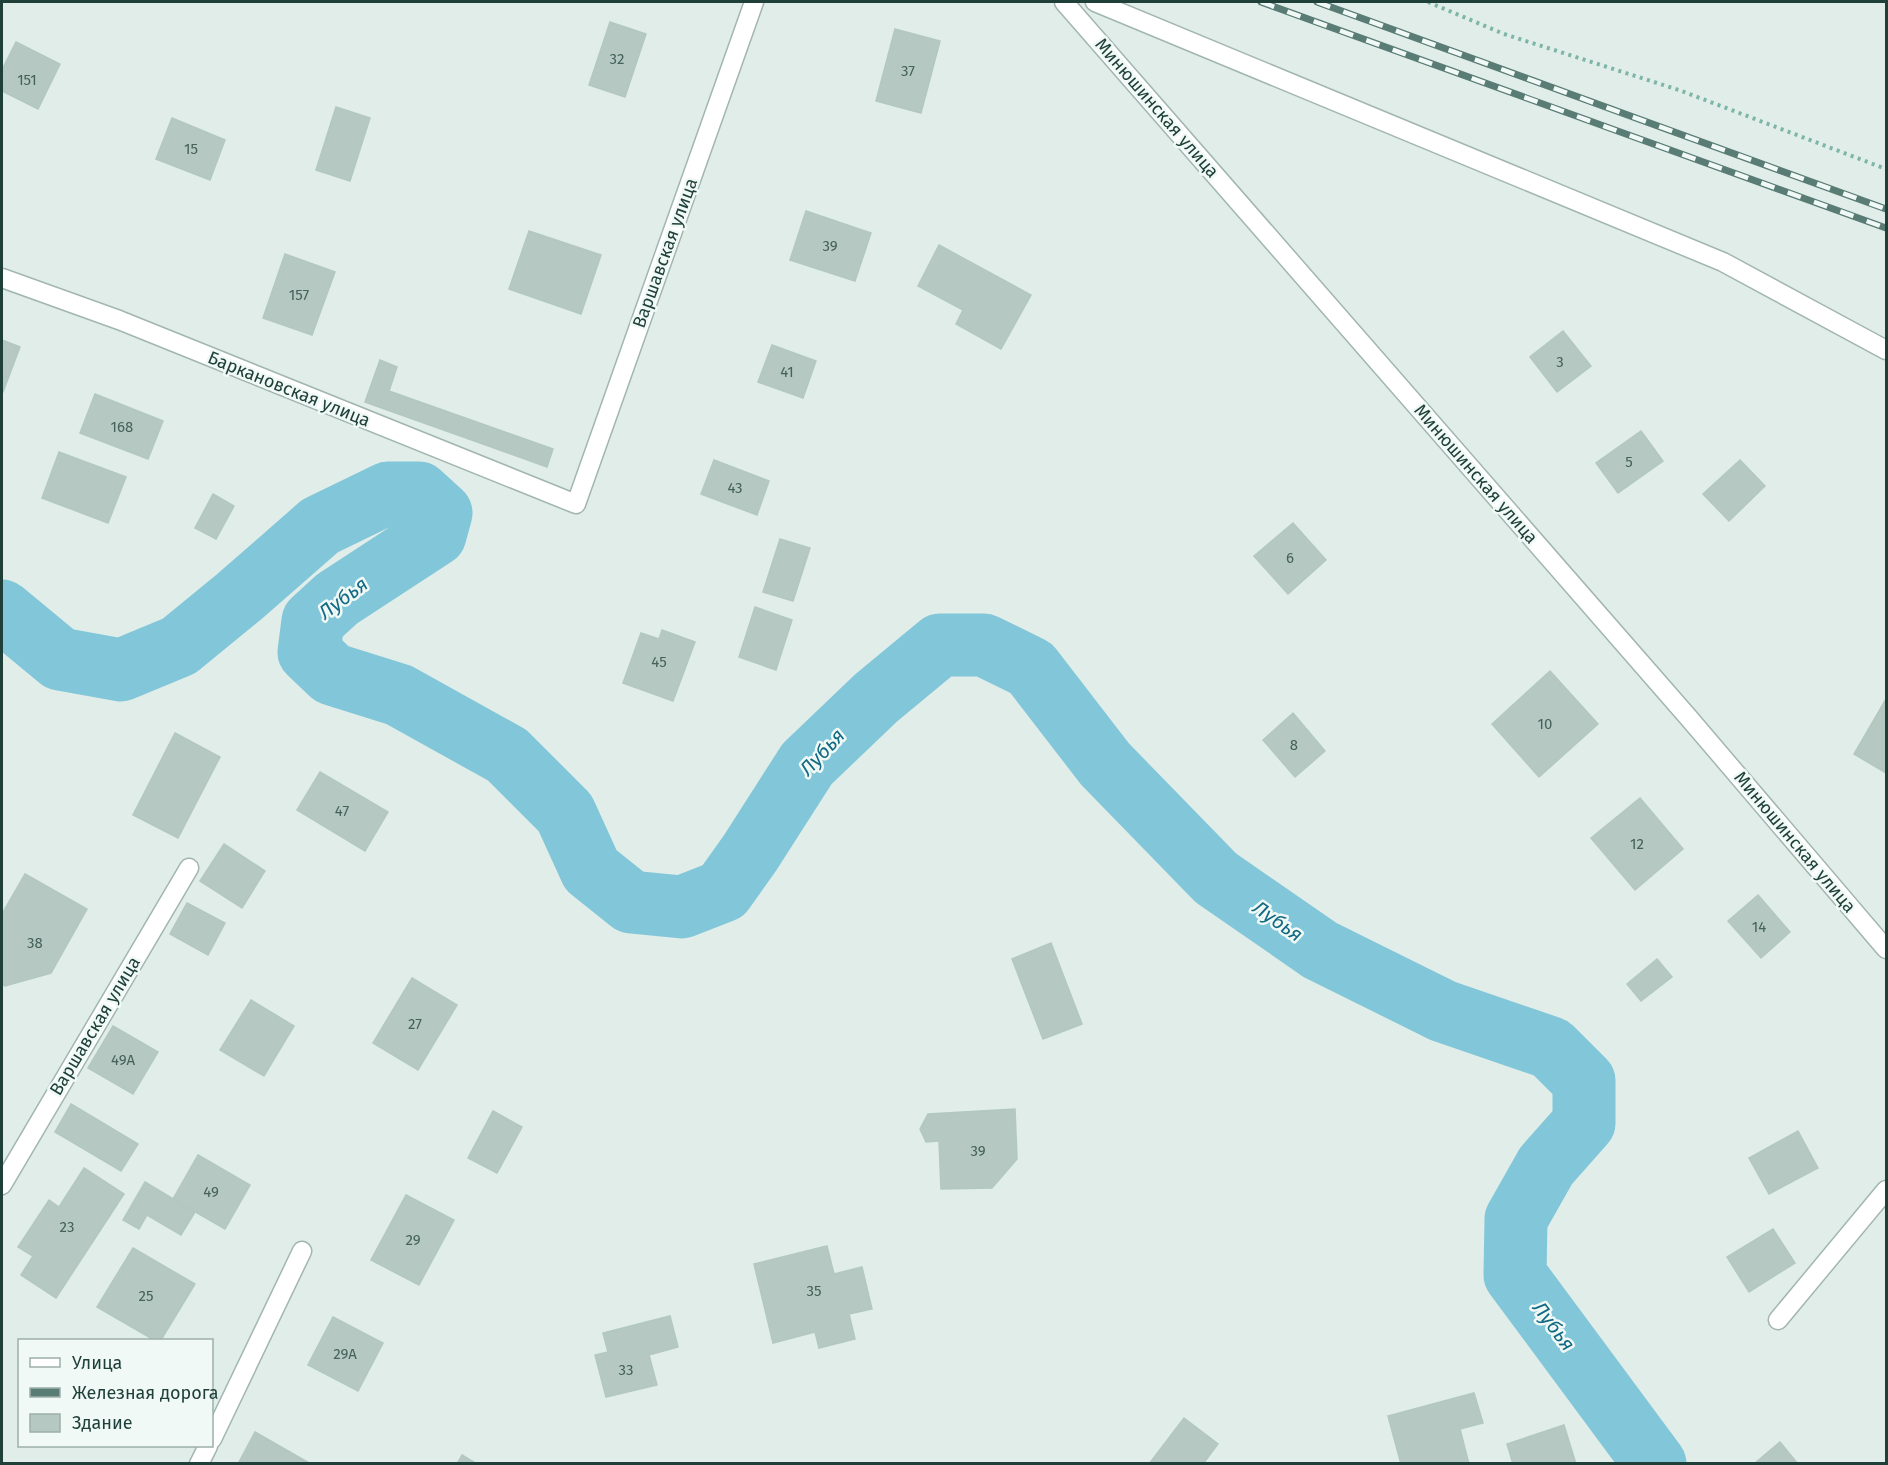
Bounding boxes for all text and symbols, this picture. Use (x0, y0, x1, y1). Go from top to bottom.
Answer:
street label: Минюшинская улица (1090, 34, 1224, 182)
house number: 32 (610, 50, 624, 68)
house number: 37 (901, 62, 915, 80)
house number: 151 (17, 71, 37, 89)
house number: 15 (184, 140, 198, 158)
street label: Варшавская улица (628, 175, 702, 331)
house number: 39 (822, 237, 838, 255)
house number: 157 (289, 286, 309, 304)
street label: Баркановская улица (205, 346, 373, 432)
house number: 3 (1556, 353, 1564, 371)
house number: 41 (780, 363, 794, 381)
street label: Минюшинская улица (1409, 400, 1543, 548)
house number: 168 (111, 418, 133, 436)
house number: 5 (1625, 453, 1633, 471)
house number: 43 (727, 479, 743, 497)
house number: 6 (1286, 549, 1294, 567)
water label: Лубья (313, 572, 372, 625)
house number: 45 (651, 653, 667, 671)
house number: 10 (1538, 715, 1552, 733)
water label: Лубья (794, 724, 850, 781)
house number: 8 (1290, 736, 1298, 754)
street label: Минюшинская улица (1729, 767, 1861, 917)
house number: 47 (335, 802, 349, 820)
house number: 12 (1630, 835, 1644, 853)
water label: Лубья (1248, 895, 1308, 947)
house number: 14 (1752, 918, 1766, 936)
house number: 38 (27, 934, 43, 952)
street label: Варшавская улица (45, 953, 145, 1099)
house number: 27 (408, 1015, 422, 1033)
house number: 49А (111, 1051, 135, 1069)
house number: 39 (970, 1142, 986, 1160)
house number: 49 (203, 1183, 219, 1201)
house number: 23 (60, 1218, 74, 1236)
house number: 29 (405, 1231, 421, 1249)
house number: 35 (806, 1282, 822, 1300)
house number: 25 (139, 1287, 153, 1305)
water label: Лубья (1527, 1296, 1580, 1355)
legend (18, 1339, 213, 1447)
house number: 29А (333, 1345, 357, 1363)
text: Улица (72, 1352, 122, 1374)
house number: 33 (619, 1361, 633, 1379)
text: Железная дорога (72, 1382, 219, 1404)
text: Здание (72, 1412, 133, 1434)

